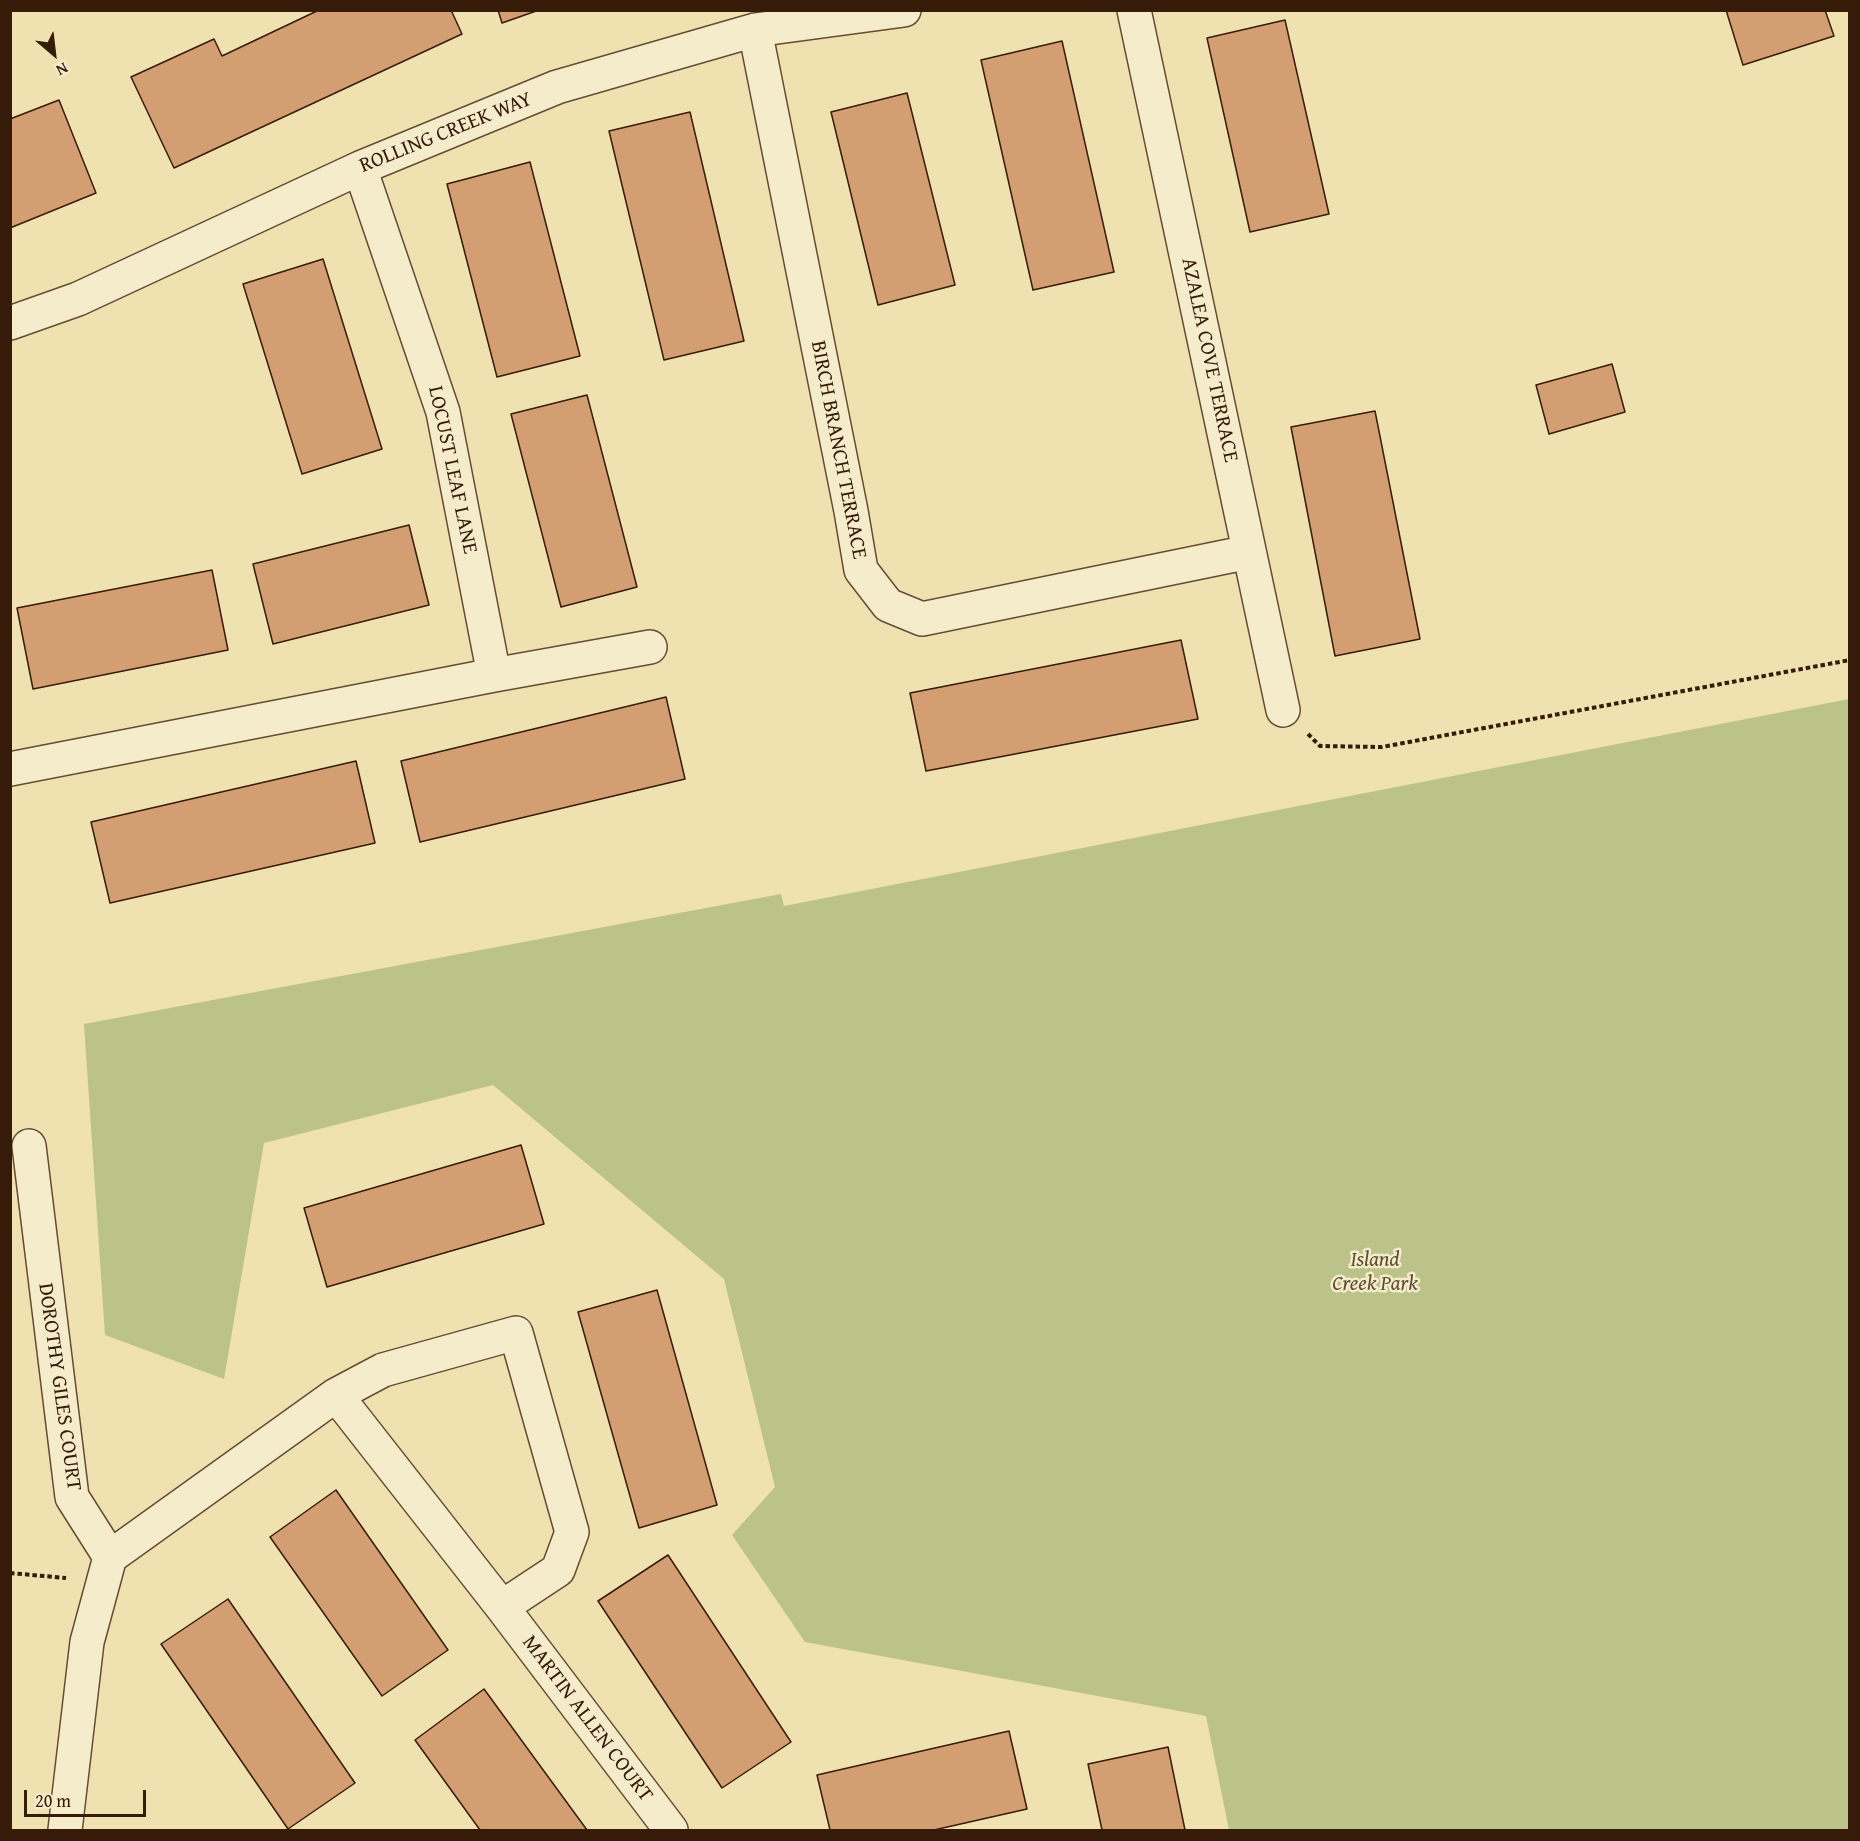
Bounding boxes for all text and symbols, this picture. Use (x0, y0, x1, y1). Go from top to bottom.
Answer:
north arrow (24, 24, 84, 84)
text: N (52, 57, 73, 83)
street label: ROLLING CREEK WAY (356, 87, 536, 179)
street label: AZALEA COVE TERRACE (1175, 255, 1243, 465)
street label: BIRCH BRANCH TERRACE (804, 339, 872, 561)
street label: LOCUST LEAF LANE (422, 384, 482, 556)
park label: Island Creek Park (1332, 1248, 1418, 1298)
street label: DOROTHY GILES COURT (32, 1282, 86, 1492)
street label: MARTIN ALLEN COURT (516, 1631, 658, 1807)
scale bar (27, 1778, 148, 1816)
text: 20 m (35, 1787, 71, 1814)

